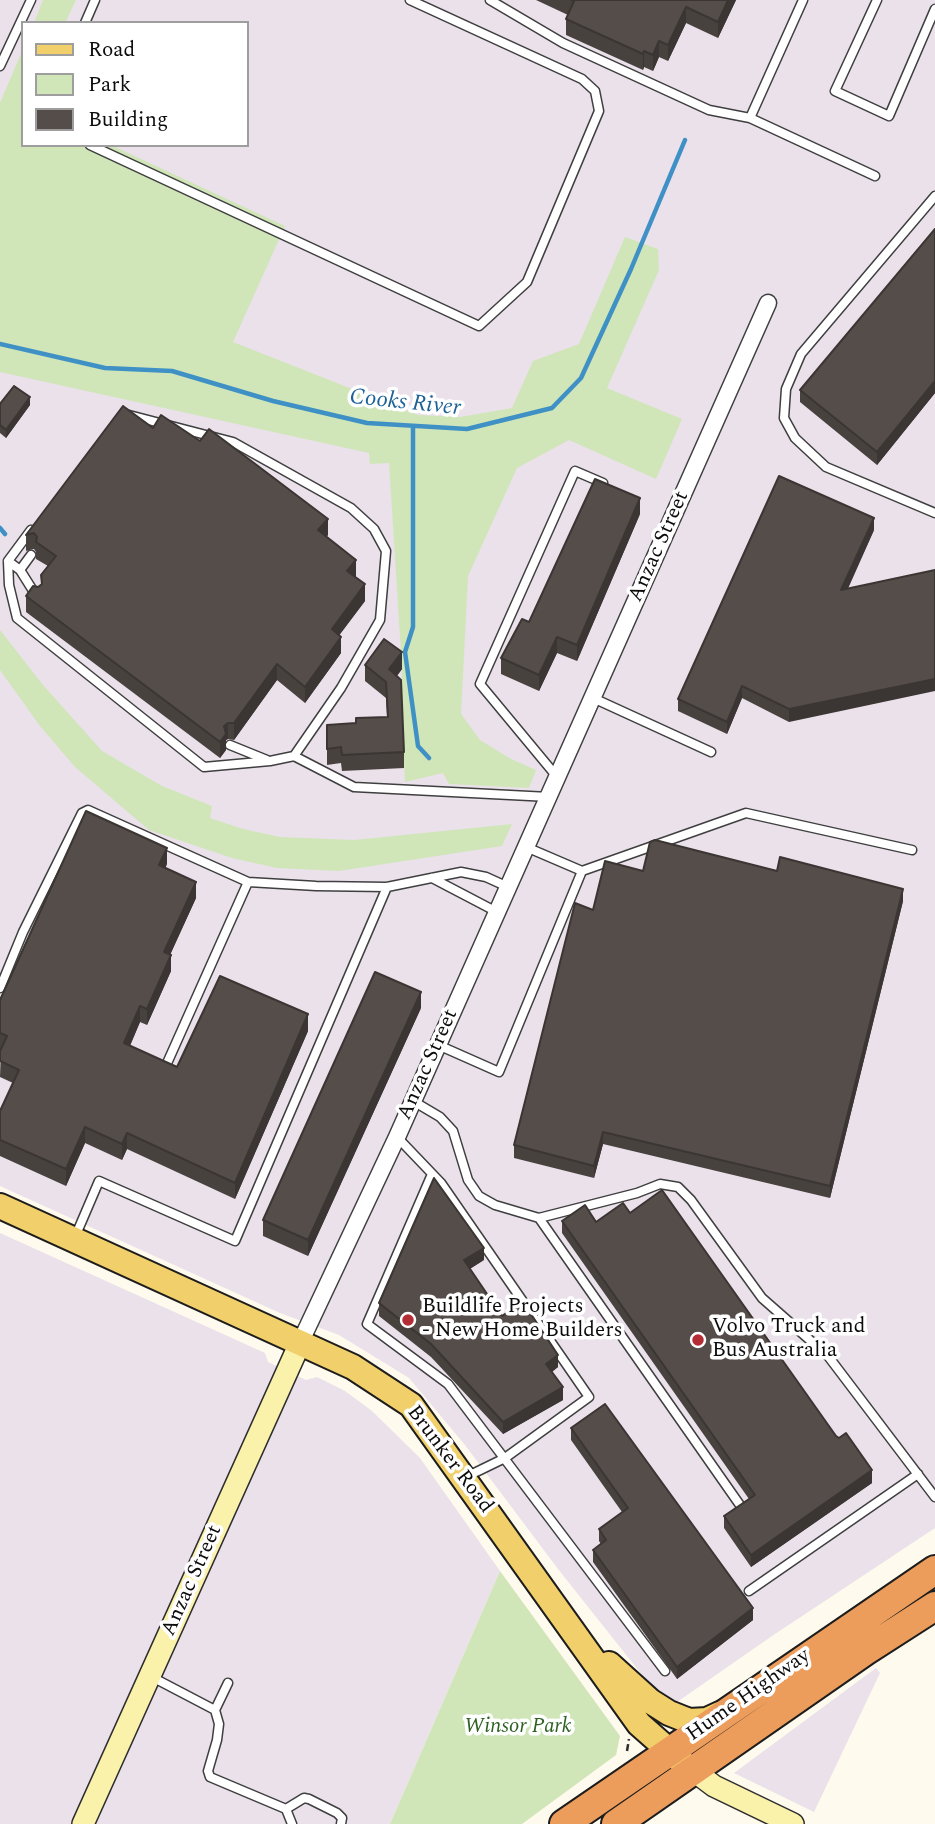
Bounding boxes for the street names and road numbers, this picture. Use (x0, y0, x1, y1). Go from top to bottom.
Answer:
street label: Anzac Street (624, 488, 696, 606)
street label: Anzac Street (393, 1006, 465, 1124)
street label: Brunker Road (400, 1401, 498, 1519)
street label: Anzac Street (157, 1522, 229, 1640)
street label: Hume Highway (682, 1644, 816, 1748)

